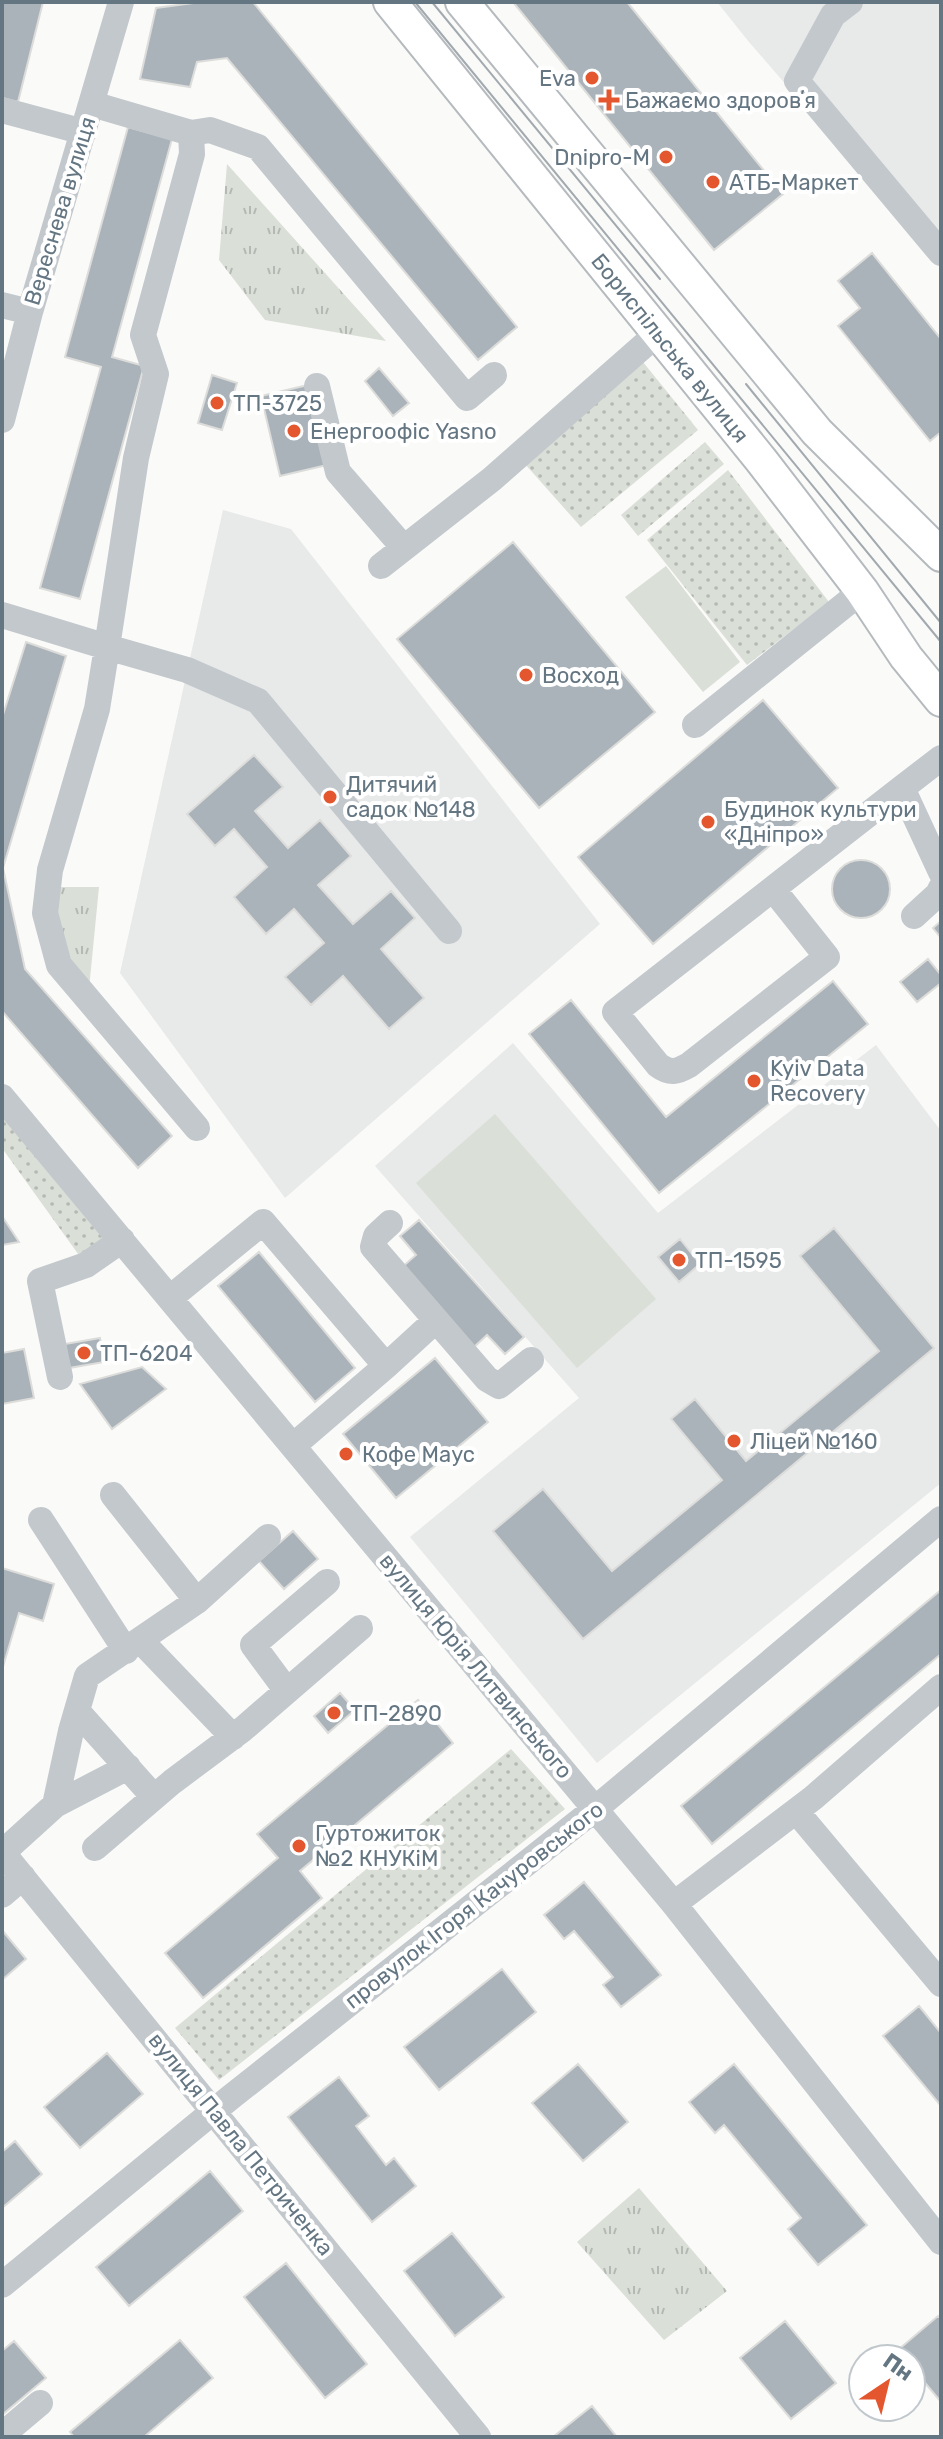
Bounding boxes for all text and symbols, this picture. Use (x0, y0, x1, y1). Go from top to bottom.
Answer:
place label: Eva (539, 65, 576, 92)
marker: Eva (583, 69, 601, 87)
place label: Бажаємо здоровʼя (625, 87, 816, 114)
marker: Бажаємо здоровʼя (600, 91, 618, 109)
street label: Вереснева вулиця (18, 113, 102, 309)
place label: Dnipro-M (554, 144, 650, 171)
marker: Dnipro-M (657, 148, 675, 166)
place label: АТБ-Маркет (729, 169, 859, 196)
marker: АТБ-Маркет (704, 173, 722, 191)
street label: Бориспільська вулиця (585, 248, 755, 448)
place label: ТП-3725 (233, 390, 322, 417)
marker: ТП-3725 (208, 394, 226, 412)
place label: Енергоофіс Yasno (310, 418, 497, 445)
marker: Енергоофіс Yasno (285, 422, 303, 440)
place label: Восход (542, 662, 619, 689)
marker: Восход (517, 666, 535, 684)
place label: Дитячий садок №148 (346, 771, 476, 823)
marker: Дитячий садок №148 (321, 788, 339, 806)
place label: Будинок культури «Дніпро» (724, 796, 917, 848)
marker: Будинок культури «Дніпро» (699, 813, 717, 831)
place label: Kyiv Data Recovery (770, 1055, 866, 1107)
marker: Kyiv Data Recovery (745, 1072, 763, 1090)
place label: ТП-1595 (695, 1247, 782, 1274)
marker: ТП-1595 (670, 1251, 688, 1269)
place label: ТП-6204 (100, 1340, 193, 1367)
marker: ТП-6204 (75, 1344, 93, 1362)
place label: Ліцей №160 (750, 1428, 878, 1455)
marker: Ліцей №160 (725, 1432, 743, 1450)
place label: Кофе Маус (362, 1441, 475, 1468)
marker: Кофе Маус (337, 1445, 355, 1463)
street label: вулиця Юрія Литвинського (374, 1548, 578, 1784)
place label: ТП-2890 (350, 1700, 442, 1727)
marker: ТП-2890 (325, 1704, 343, 1722)
street label: провулок Ігоря Качуровського (339, 1796, 609, 2014)
place label: Гуртожиток №2 КНУКіМ (315, 1820, 441, 1872)
marker: Гуртожиток №2 КНУКіМ (290, 1837, 308, 1855)
street label: вулиця Павла Петриченка (143, 2027, 339, 2261)
north arrow (847, 2343, 927, 2423)
text: Пн (878, 2347, 918, 2387)

